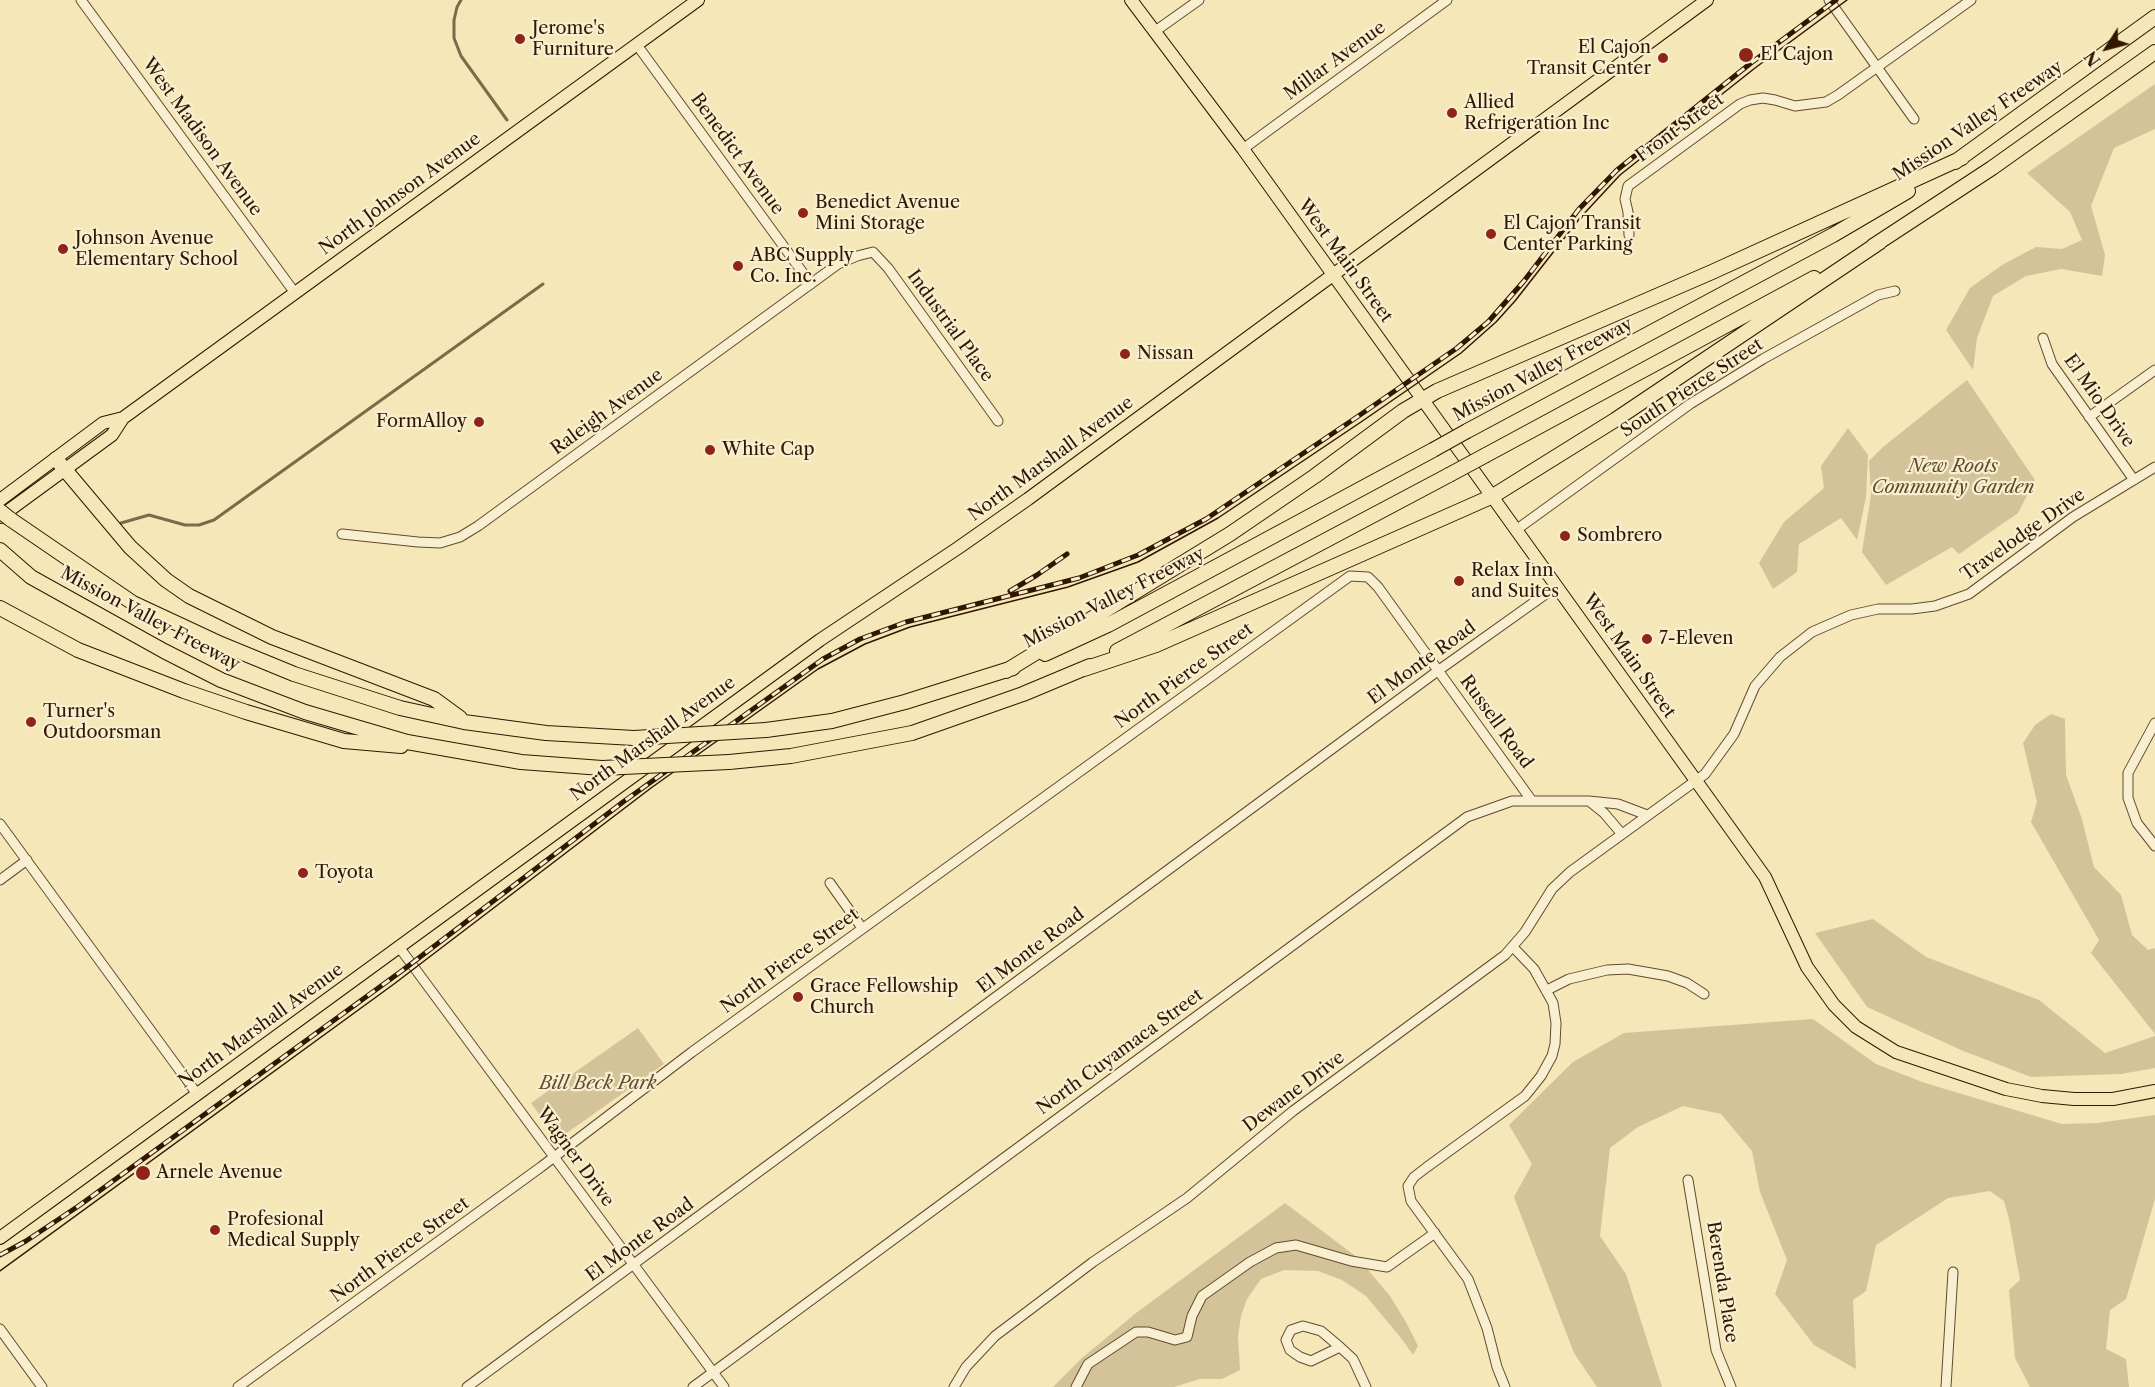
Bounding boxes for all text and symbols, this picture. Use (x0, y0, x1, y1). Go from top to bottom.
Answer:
street label: Millar Avenue (1280, 17, 1390, 105)
place label: Jerome's Furniture (532, 18, 614, 60)
north arrow (2077, 18, 2137, 78)
marker: Jerome's Furniture (513, 32, 527, 46)
place label: El Cajon Transit Center (1527, 37, 1651, 80)
place label: El Cajon (1760, 44, 1833, 66)
marker: El Cajon (1737, 46, 1755, 64)
text: N (2080, 47, 2105, 70)
marker: El Cajon Transit Center (1656, 51, 1670, 65)
street label: West Madison Avenue (137, 54, 267, 220)
street label: Mission Valley Freeway (1889, 56, 2067, 186)
street label: Benedict Avenue (686, 89, 788, 219)
street label: Front Street (1632, 89, 1728, 167)
place label: Allied Refrigeration Inc (1464, 92, 1610, 134)
marker: Allied Refrigeration Inc (1445, 106, 1459, 120)
street label: North Johnson Avenue (315, 128, 485, 260)
place label: Benedict Avenue Mini Storage (815, 192, 960, 234)
street label: West Main Street (1293, 195, 1397, 327)
marker: Benedict Avenue Mini Storage (796, 206, 810, 220)
place label: El Cajon Transit Center Parking (1503, 213, 1641, 256)
marker: El Cajon Transit Center Parking (1484, 227, 1498, 241)
place label: Johnson Avenue Elementary School (75, 228, 238, 270)
marker: Johnson Avenue Elementary School (56, 242, 70, 256)
place label: ABC Supply Co. Inc. (750, 245, 854, 288)
marker: ABC Supply Co. Inc. (731, 259, 745, 273)
street label: Industrial Place (902, 266, 998, 386)
street label: Mission Valley Freeway (1450, 313, 1636, 427)
street label: South Pierce Street (1617, 334, 1767, 442)
place label: Nissan (1137, 343, 1194, 365)
marker: Nissan (1118, 347, 1132, 361)
street label: El Mio Drive (2059, 350, 2139, 452)
street label: Raleigh Avenue (547, 364, 667, 460)
street label: North Marshall Avenue (964, 392, 1138, 526)
place label: FormAlloy (376, 411, 467, 433)
marker: FormAlloy (472, 415, 486, 429)
place label: White Cap (722, 439, 815, 461)
marker: White Cap (703, 443, 717, 457)
park label: New Roots Community Garden (1872, 456, 2034, 498)
street label: Travelodge Drive (1957, 484, 2089, 586)
place label: Sombrero (1577, 525, 1662, 547)
marker: Sombrero (1558, 529, 1572, 543)
street label: Mission Valley Freeway (1020, 543, 1208, 653)
place label: Relax Inn and Suites (1471, 560, 1559, 602)
street label: Mission Valley Freeway (57, 562, 243, 676)
marker: Relax Inn and Suites (1452, 574, 1466, 588)
street label: West Main Street (1578, 589, 1680, 723)
street label: El Monte Road (1364, 617, 1480, 709)
street label: North Pierce Street (1111, 619, 1257, 733)
place label: 7-Eleven (1659, 628, 1734, 650)
marker: 7-Eleven (1640, 632, 1654, 646)
street label: Russell Road (1455, 671, 1537, 773)
street label: North Marshall Avenue (566, 672, 740, 806)
place label: Turner's Outdoorsman (43, 701, 161, 744)
marker: Turner's Outdoorsman (24, 715, 38, 729)
place label: Toyota (315, 862, 374, 884)
marker: Toyota (296, 866, 310, 880)
street label: North Pierce Street (717, 904, 863, 1018)
street label: El Monte Road (973, 904, 1089, 998)
street label: North Marshall Avenue (174, 959, 348, 1093)
place label: Grace Fellowship Church (810, 976, 958, 1018)
street label: North Cuyamaca Street (1033, 984, 1207, 1120)
marker: Grace Fellowship Church (791, 990, 805, 1004)
street label: Dewane Drive (1239, 1047, 1349, 1137)
park label: Bill Beck Park (539, 1073, 657, 1095)
street label: Wagner Drive (532, 1103, 618, 1211)
place label: Arnele Avenue (156, 1162, 282, 1184)
marker: Arnele Avenue (134, 1164, 152, 1182)
street label: North Pierce Street (327, 1193, 473, 1307)
street label: El Monte Road (582, 1194, 698, 1286)
place label: Profesional Medical Supply (227, 1209, 360, 1252)
street label: Berenda Place (1702, 1220, 1742, 1344)
marker: Profesional Medical Supply (208, 1223, 222, 1237)

